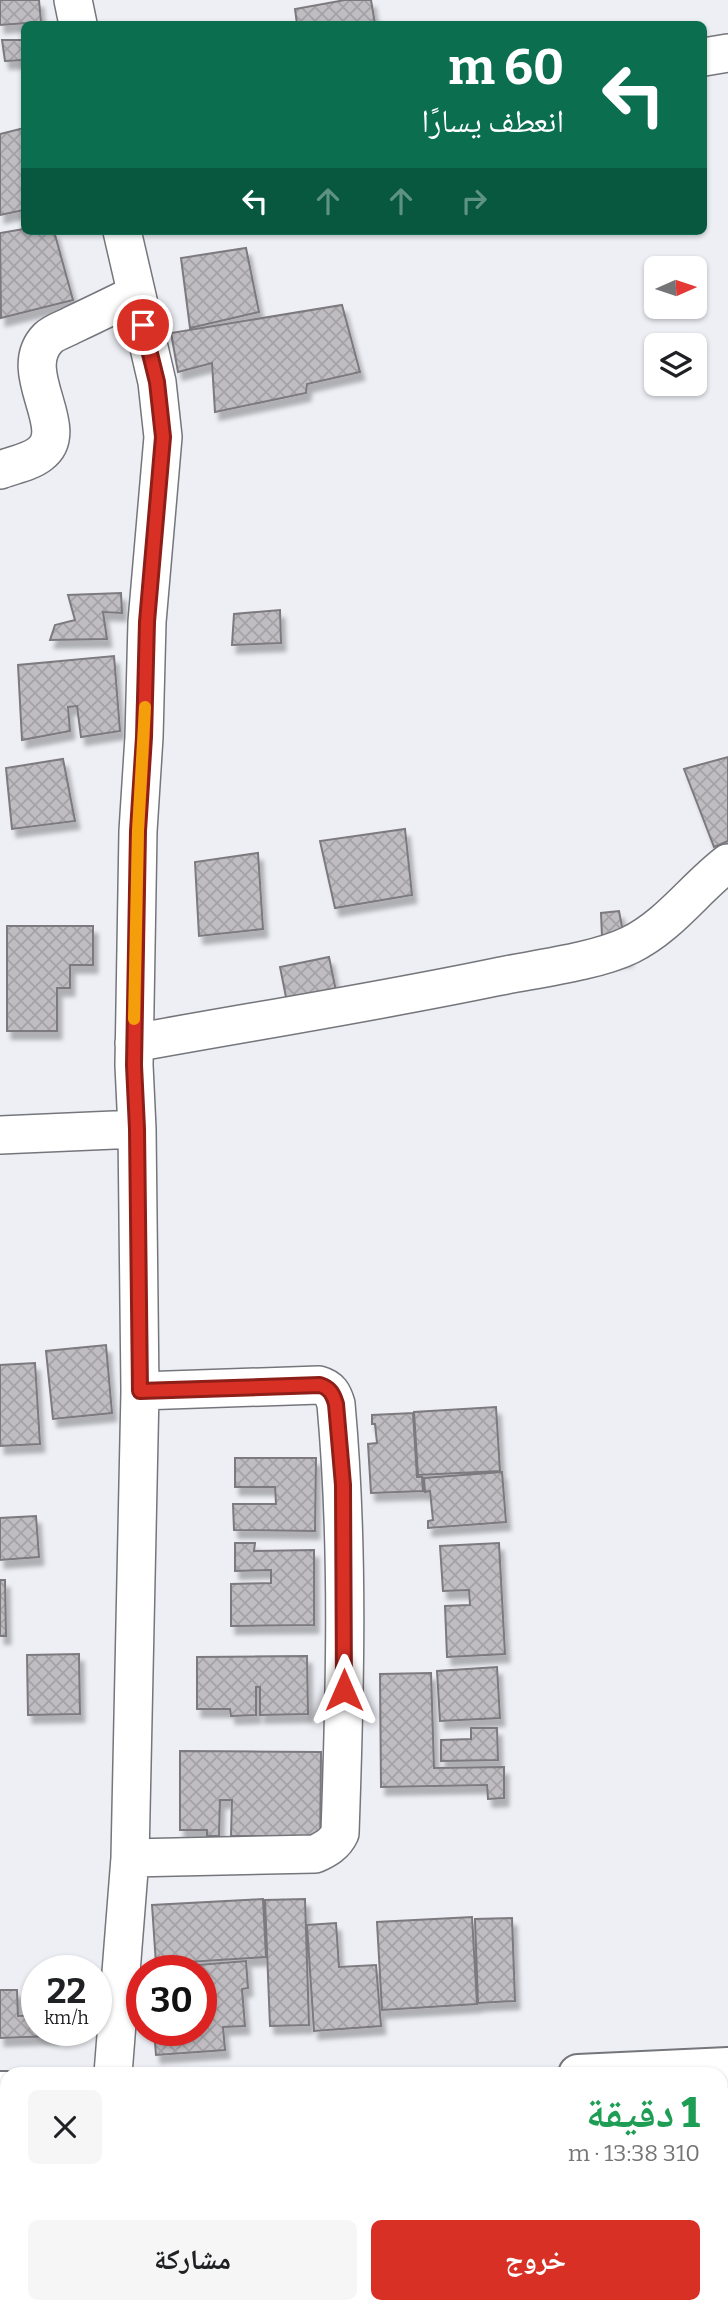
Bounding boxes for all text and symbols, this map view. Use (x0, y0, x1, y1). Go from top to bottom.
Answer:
text: 60 m (448, 38, 564, 97)
icon: left (588, 49, 679, 140)
text: انعطف يسارًا (421, 102, 564, 140)
icon: left (236, 182, 274, 220)
icon: ahead (309, 182, 347, 220)
icon: ahead (382, 182, 420, 220)
icon: right (455, 182, 493, 220)
north arrow (644, 256, 707, 318)
map controls (644, 256, 707, 396)
pin (113, 295, 173, 355)
icon: arrive (124, 306, 162, 344)
button: layers (644, 333, 707, 396)
position arrow (307, 1653, 381, 1727)
speed limit sign: 30 (126, 1955, 217, 2046)
text: 22 (47, 1970, 86, 2012)
text: km/h (44, 2007, 89, 2029)
text: 1 دقيقة (586, 2088, 700, 2138)
button: close (28, 2090, 102, 2164)
text: 310 m · 13:38 (568, 2139, 700, 2167)
button: مشاركة (28, 2220, 357, 2300)
button: خروج (371, 2220, 700, 2300)

